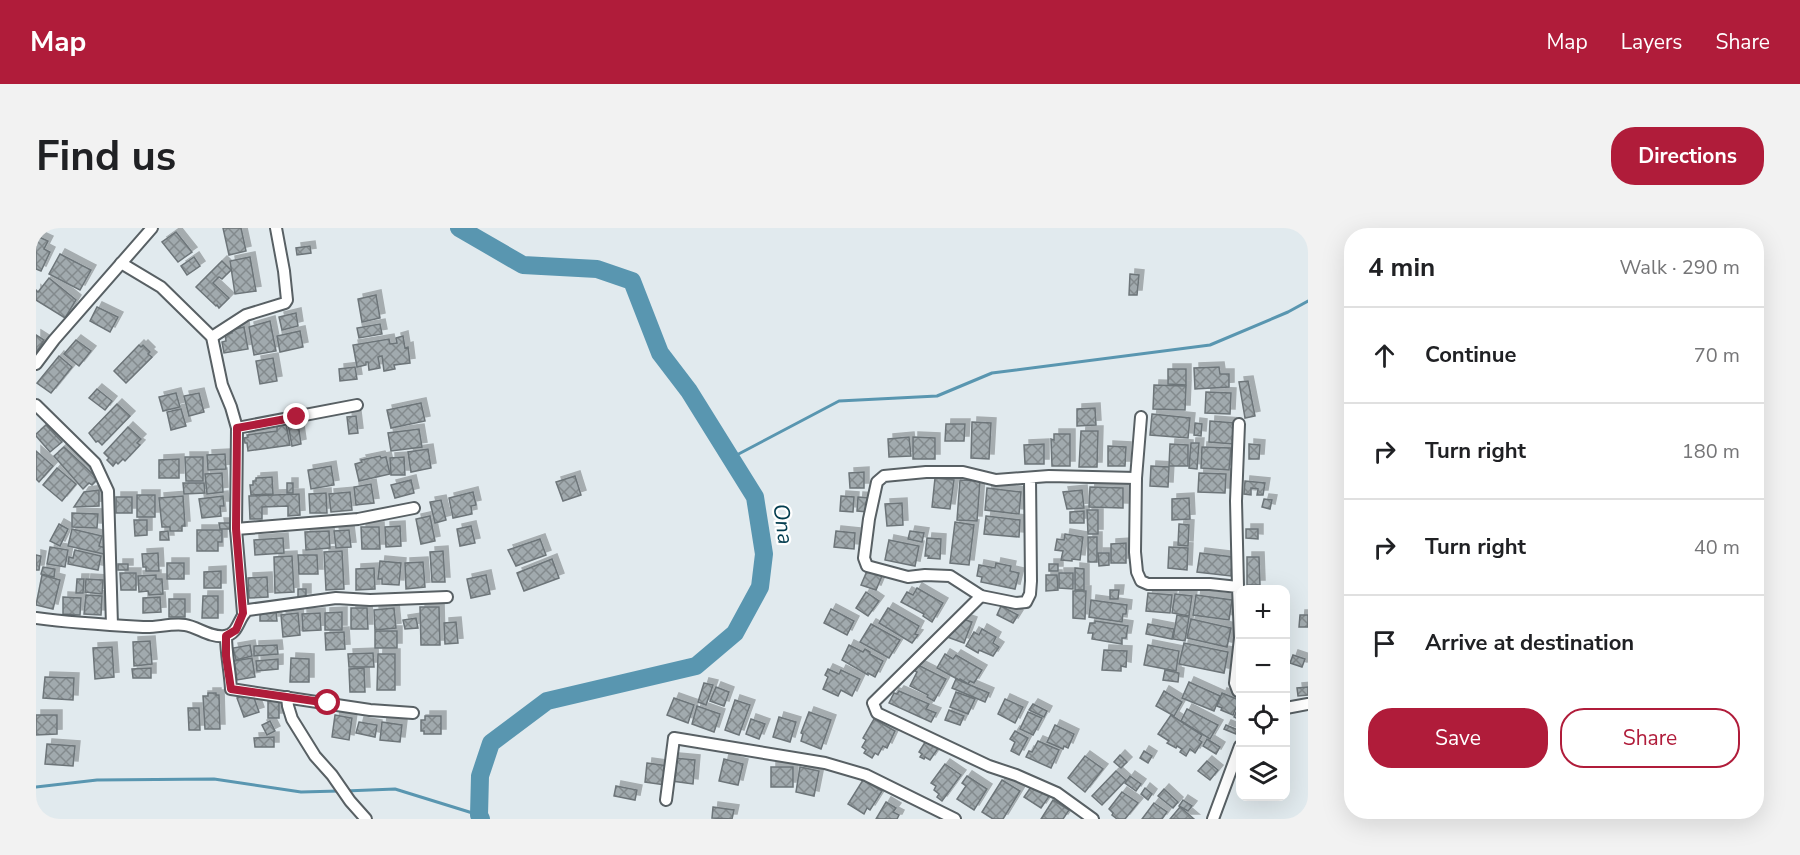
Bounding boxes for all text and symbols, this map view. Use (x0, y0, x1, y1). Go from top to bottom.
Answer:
text: Map (30, 23, 86, 61)
text: Map (1546, 28, 1588, 56)
text: Layers (1621, 28, 1682, 56)
text: Share (1715, 28, 1770, 56)
button: Directions (1611, 127, 1764, 185)
text: Find us (36, 128, 176, 185)
text: 4 min (1368, 250, 1435, 285)
text: Walk · 290 m (1620, 254, 1740, 281)
icon: ahead (1368, 339, 1401, 372)
text: Continue (1425, 340, 1516, 370)
text: 70 m (1694, 342, 1740, 369)
route end (283, 403, 309, 429)
icon: right (1368, 435, 1401, 468)
text: Turn right (1425, 436, 1526, 466)
text: 180 m (1682, 438, 1740, 465)
water label: Ona (765, 502, 801, 546)
icon: right (1368, 531, 1401, 564)
text: Turn right (1425, 532, 1526, 562)
text: 40 m (1694, 534, 1740, 561)
map controls (1236, 585, 1290, 801)
button: + (1236, 585, 1290, 639)
icon: arrive (1368, 627, 1401, 660)
text: Arrive at destination (1425, 628, 1634, 658)
button: − (1236, 639, 1290, 693)
route start (314, 689, 340, 715)
button: locate (1236, 693, 1290, 747)
button: Save (1368, 708, 1548, 768)
button: Share (1560, 708, 1740, 768)
button: layers (1236, 747, 1290, 801)

